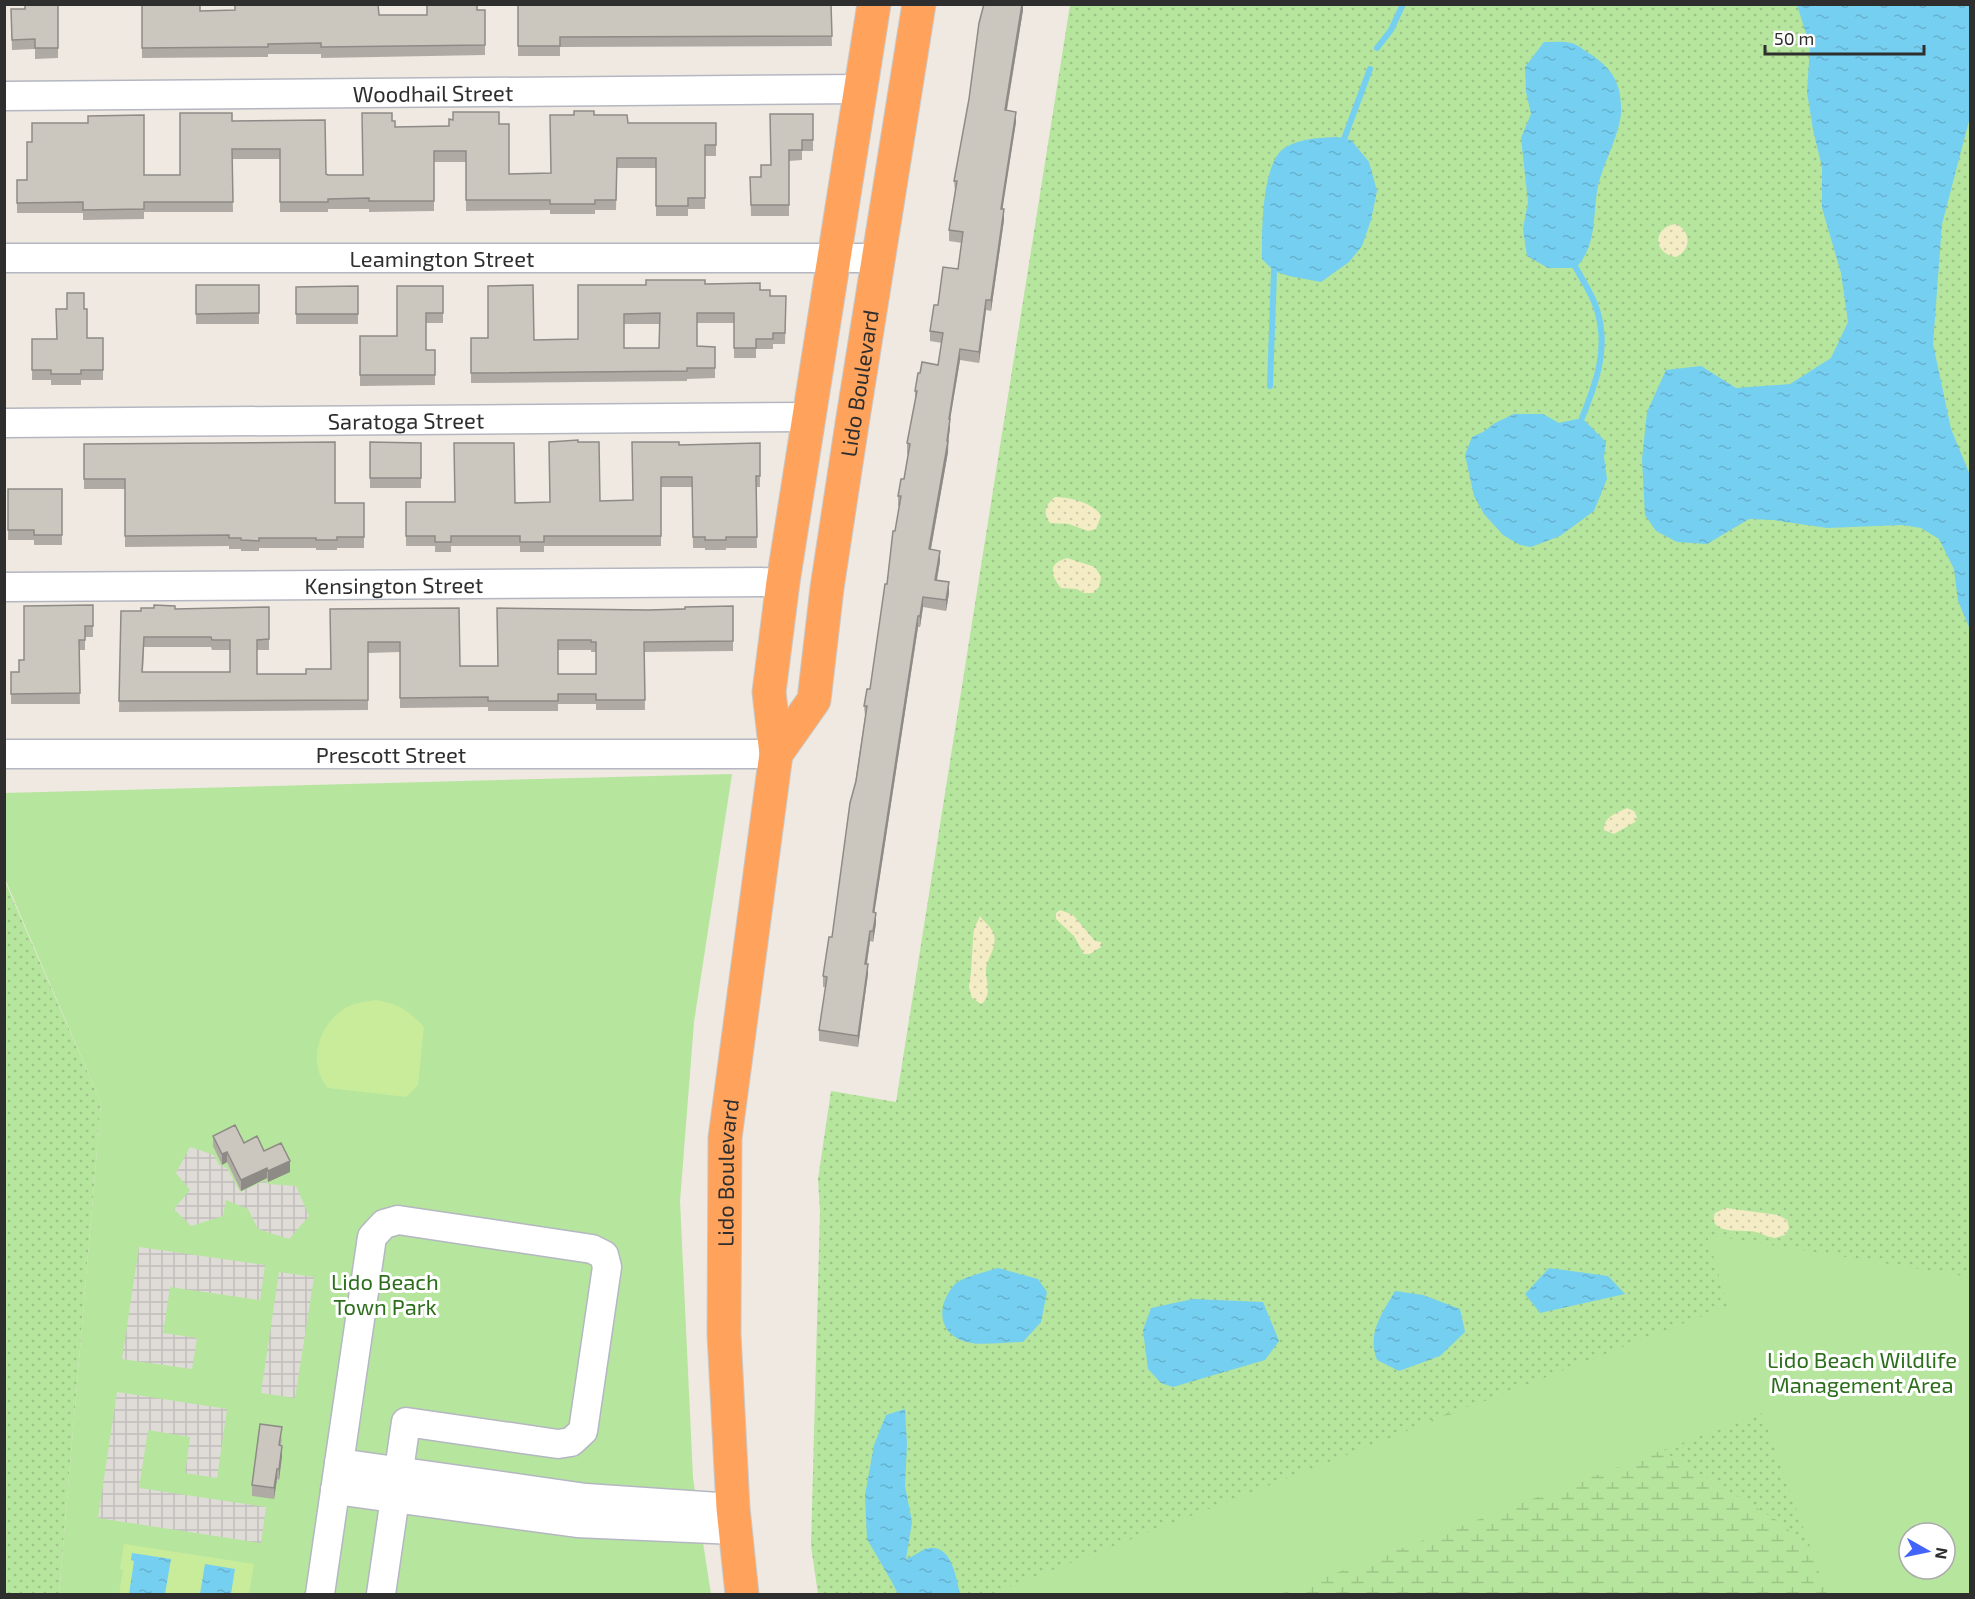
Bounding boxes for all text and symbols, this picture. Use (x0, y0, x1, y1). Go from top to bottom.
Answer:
scale bar (1765, 18, 1924, 56)
text: 50 m (1774, 27, 1814, 49)
street label: Woodhail Street (353, 79, 513, 106)
street label: Leamington Street (350, 245, 534, 271)
street label: Lido Boulevard (834, 308, 883, 459)
street label: Saratoga Street (328, 406, 484, 434)
street label: Kensington Street (304, 571, 484, 598)
street label: Prescott Street (316, 741, 466, 767)
street label: Lido Boulevard (711, 1097, 743, 1247)
park label: Lido Beach Town Park (331, 1268, 439, 1319)
park label: Lido Beach Wildlife Management Area (1767, 1346, 1957, 1397)
north arrow (1897, 1521, 1957, 1581)
text: N (1932, 1546, 1953, 1561)

